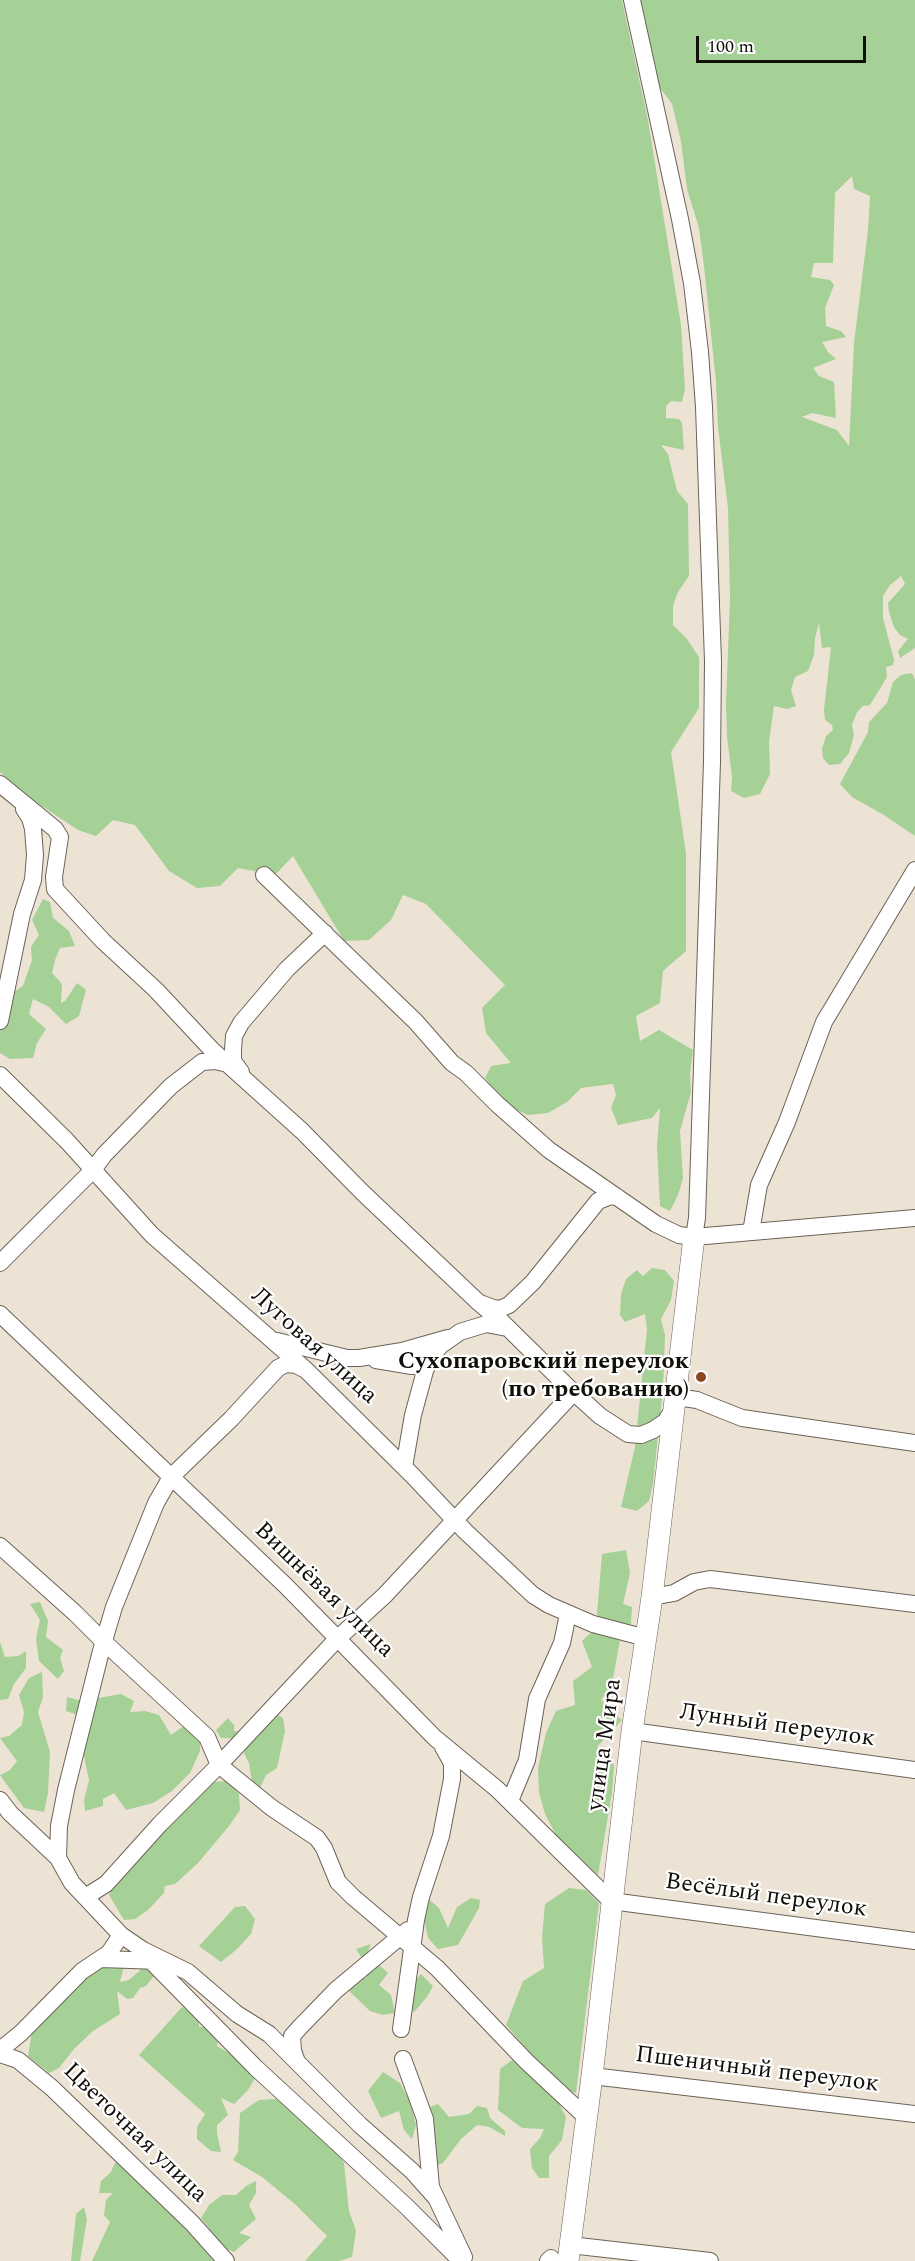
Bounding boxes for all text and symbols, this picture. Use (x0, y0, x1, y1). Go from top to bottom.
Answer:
scale bar (699, 24, 868, 62)
text: 100 m (707, 33, 754, 60)
street label: Луговая улица (244, 1283, 382, 1411)
place label: Сухопаровский переулок (по требованию) (398, 1349, 689, 1405)
marker: Сухопаровский переулок (по требованию) (694, 1370, 708, 1384)
street label: Вишнёвая улица (247, 1517, 399, 1665)
street label: улица Мира (582, 1677, 630, 1813)
street label: Лунный переулок (677, 1699, 877, 1755)
street label: Весёлый переулок (663, 1869, 869, 1925)
street label: Пшеничный переулок (634, 2042, 880, 2100)
street label: Цветочная улица (56, 2058, 212, 2210)

